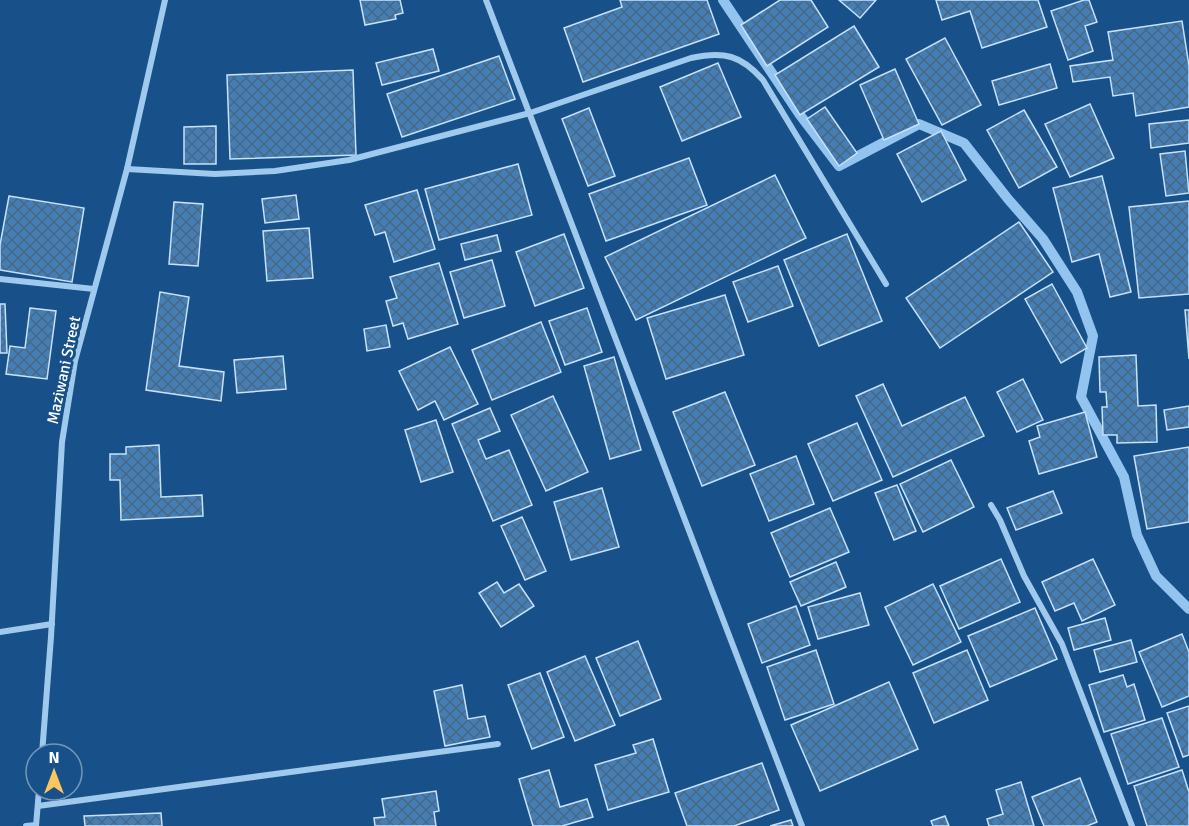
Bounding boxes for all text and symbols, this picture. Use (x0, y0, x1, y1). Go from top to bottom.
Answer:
street label: Maziwani Street (43, 314, 85, 426)
north arrow (24, 742, 84, 802)
text: N (48, 748, 60, 768)

